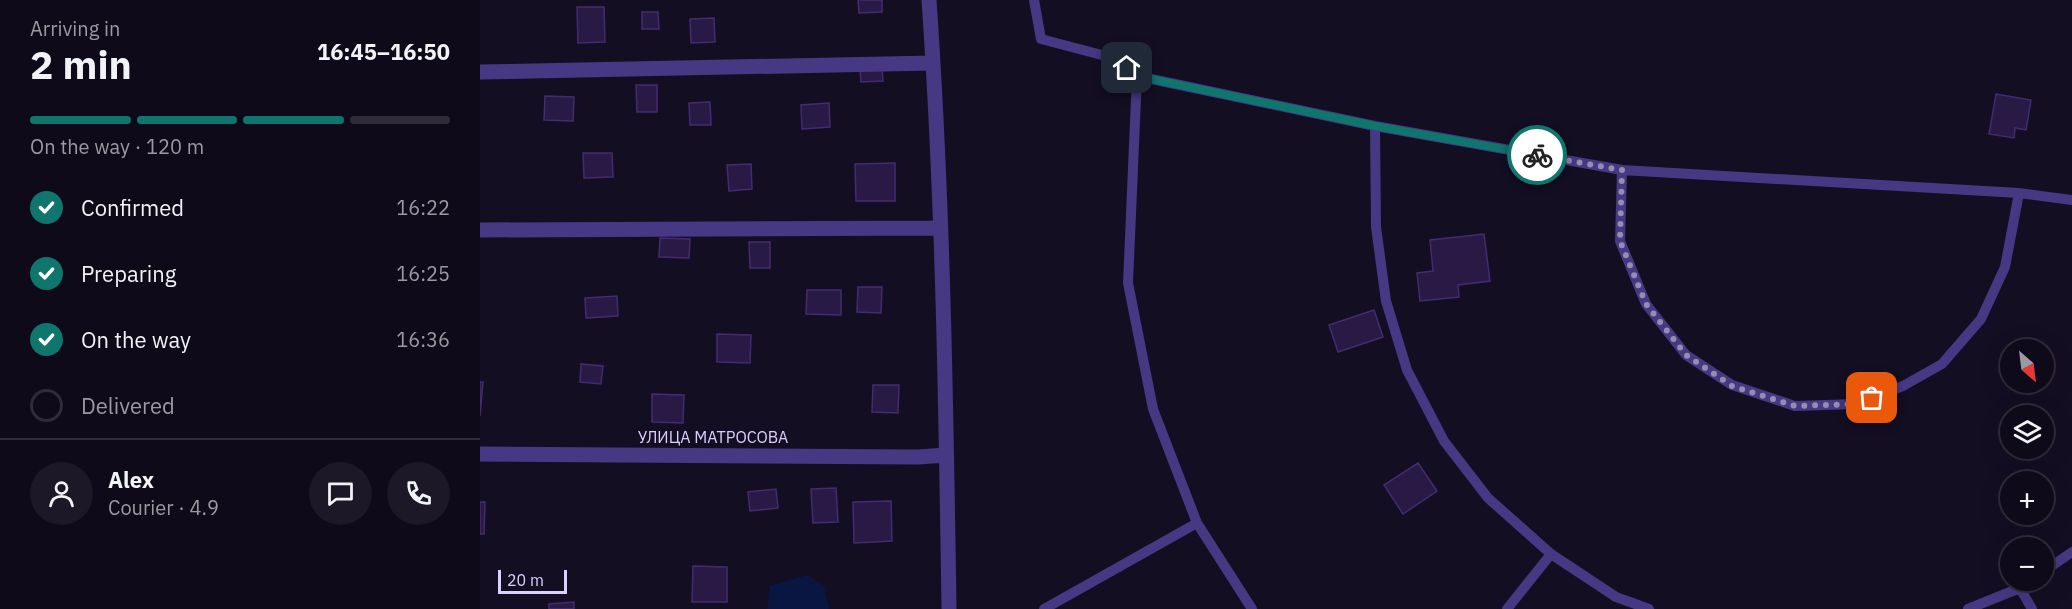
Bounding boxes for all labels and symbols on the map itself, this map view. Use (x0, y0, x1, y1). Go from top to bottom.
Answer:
pin (1101, 42, 1152, 93)
courier (1507, 125, 1567, 185)
north arrow (2000, 339, 2054, 393)
pin (1846, 372, 1897, 423)
street label: УЛИЦА МАТРОСОВА (638, 427, 788, 447)
scale bar (498, 567, 567, 594)

